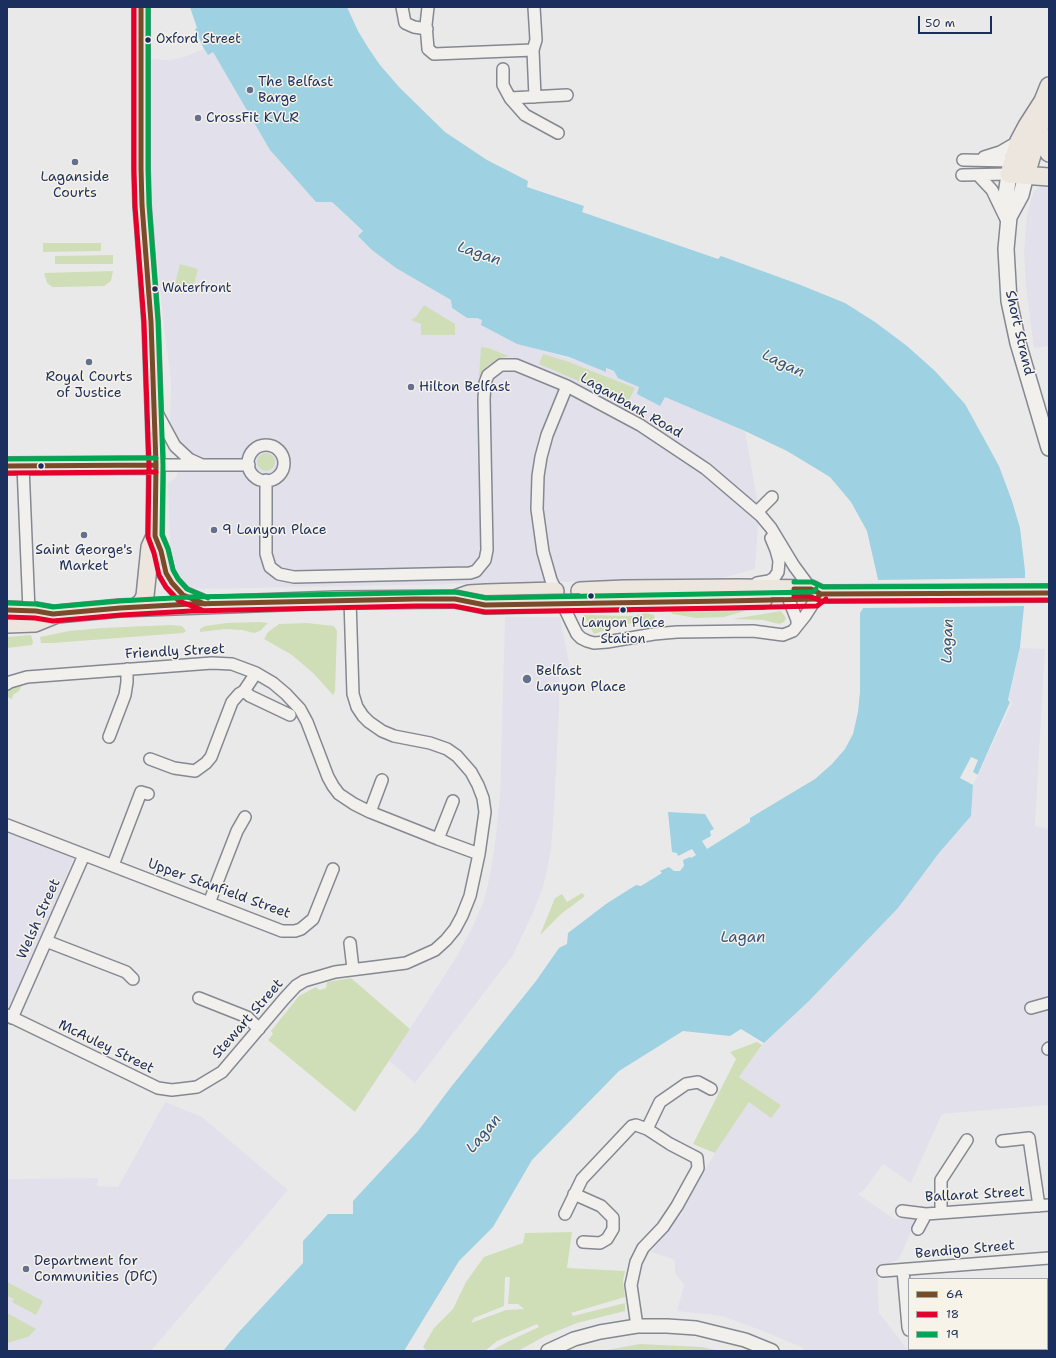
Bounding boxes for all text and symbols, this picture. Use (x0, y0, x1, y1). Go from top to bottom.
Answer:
scale bar (920, 8, 994, 34)
text: 50 m (925, 15, 955, 31)
place label: Oxford Street (156, 32, 241, 48)
marker: Oxford Street (143, 35, 153, 45)
place label: The Belfast Barge (258, 74, 333, 106)
marker: The Belfast Barge (245, 85, 255, 95)
place label: CrossFit KVLR (206, 110, 299, 126)
marker: CrossFit KVLR (193, 113, 203, 123)
marker: Laganside Courts (70, 157, 80, 167)
place label: Laganside Courts (41, 169, 109, 202)
water label: Lagan (455, 238, 503, 270)
place label: Waterfront (162, 281, 231, 297)
marker: Waterfront (150, 284, 160, 294)
street label: Short Strand (1001, 289, 1037, 377)
water label: Lagan (759, 346, 807, 382)
marker: Royal Courts of Justice (84, 357, 94, 367)
place label: Royal Courts of Justice (45, 369, 133, 402)
street label: Laganbank Road (577, 370, 685, 442)
place label: Hilton Belfast (419, 379, 510, 395)
marker: Hilton Belfast (406, 382, 416, 392)
unlabelled marker (36, 461, 46, 471)
place label: 9 Lanyon Place (222, 522, 327, 538)
marker: 9 Lanyon Place (209, 525, 219, 535)
marker: Saint George's Market (79, 530, 89, 540)
place label: Saint George's Market (35, 542, 133, 574)
unlabelled marker (586, 591, 596, 601)
marker: Lanyon Place Station (618, 605, 628, 615)
place label: Lanyon Place Station (581, 616, 665, 647)
water label: Lagan (938, 618, 958, 664)
street label: Friendly Street (125, 641, 225, 663)
place label: Belfast Lanyon Place (536, 663, 626, 696)
marker: Belfast Lanyon Place (521, 673, 533, 685)
street label: Upper Stanfield Street (145, 855, 293, 923)
street label: Welsh Street (14, 876, 64, 962)
water label: Lagan (721, 929, 765, 947)
street label: Stewart Street (209, 976, 287, 1062)
street label: McAuley Street (55, 1017, 157, 1077)
water label: Lagan (463, 1111, 505, 1157)
street label: Ballarat Street (925, 1184, 1025, 1206)
street label: Bendigo Street (914, 1237, 1016, 1263)
place label: Department for Communities (DfC) (34, 1253, 158, 1286)
marker: Department for Communities (DfC) (21, 1264, 31, 1274)
legend (908, 1278, 1048, 1350)
text: 6A (946, 1286, 963, 1302)
text: 18 (946, 1306, 959, 1322)
text: 19 (946, 1326, 959, 1342)

